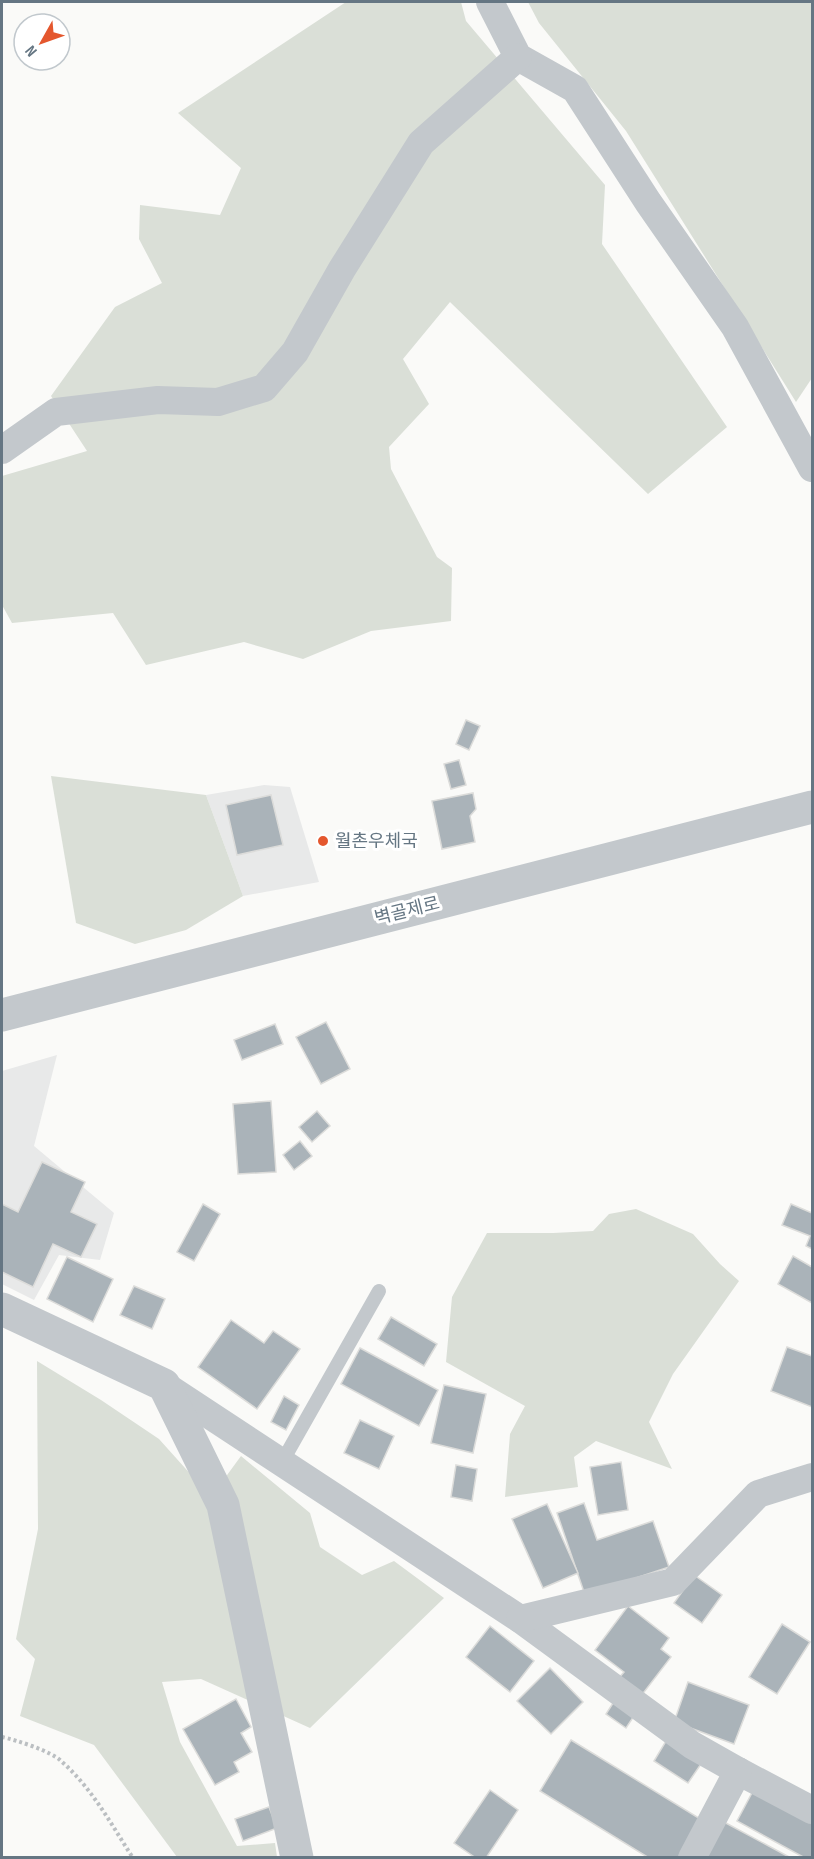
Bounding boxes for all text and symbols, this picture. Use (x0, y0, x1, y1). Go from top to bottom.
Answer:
north arrow (12, 12, 72, 72)
text: N (22, 41, 42, 60)
place label: 월촌우체국 (335, 831, 418, 852)
marker: 월촌우체국 (316, 834, 330, 848)
street label: 벽골제로 (372, 893, 442, 929)

